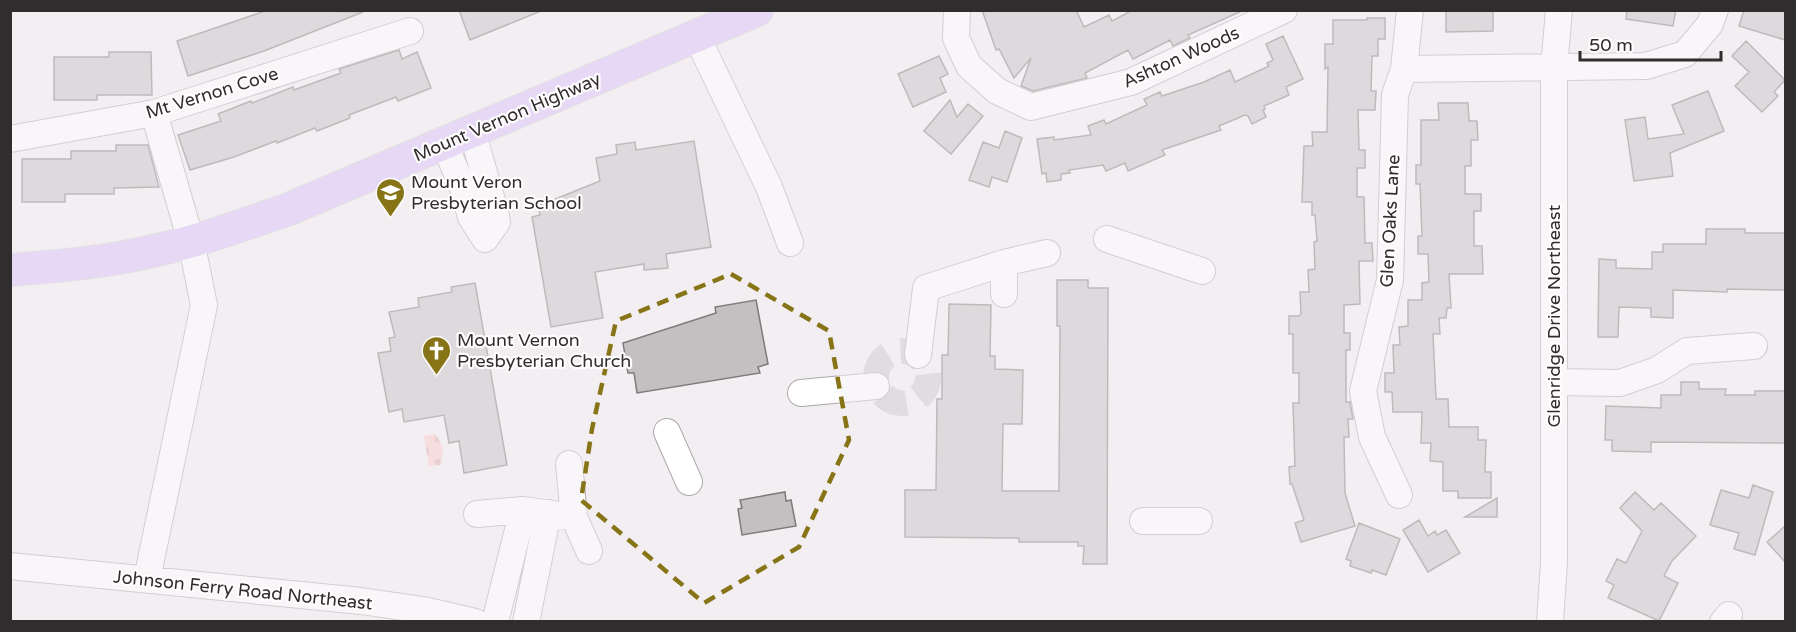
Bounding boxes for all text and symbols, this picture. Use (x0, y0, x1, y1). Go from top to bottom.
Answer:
street label: Ashton Woods (1119, 21, 1243, 93)
scale bar (1580, 24, 1721, 62)
text: 50 m (1589, 34, 1633, 56)
street label: Mt Vernon Cove (143, 62, 281, 124)
street label: Mount Vernon Highway (410, 67, 604, 166)
street label: Glen Oaks Lane (1376, 154, 1404, 288)
place label: Mount Veron Presbyterian School (411, 171, 582, 214)
school or university icon: Mount Veron Presbyterian School (374, 176, 406, 218)
street label: Glenridge Drive Northeast (1543, 204, 1565, 427)
place label: Mount Vernon Presbyterian Church (457, 329, 631, 372)
church icon: Mount Vernon Presbyterian Church (420, 334, 452, 376)
street label: Johnson Ferry Road Northeast (112, 565, 374, 615)

